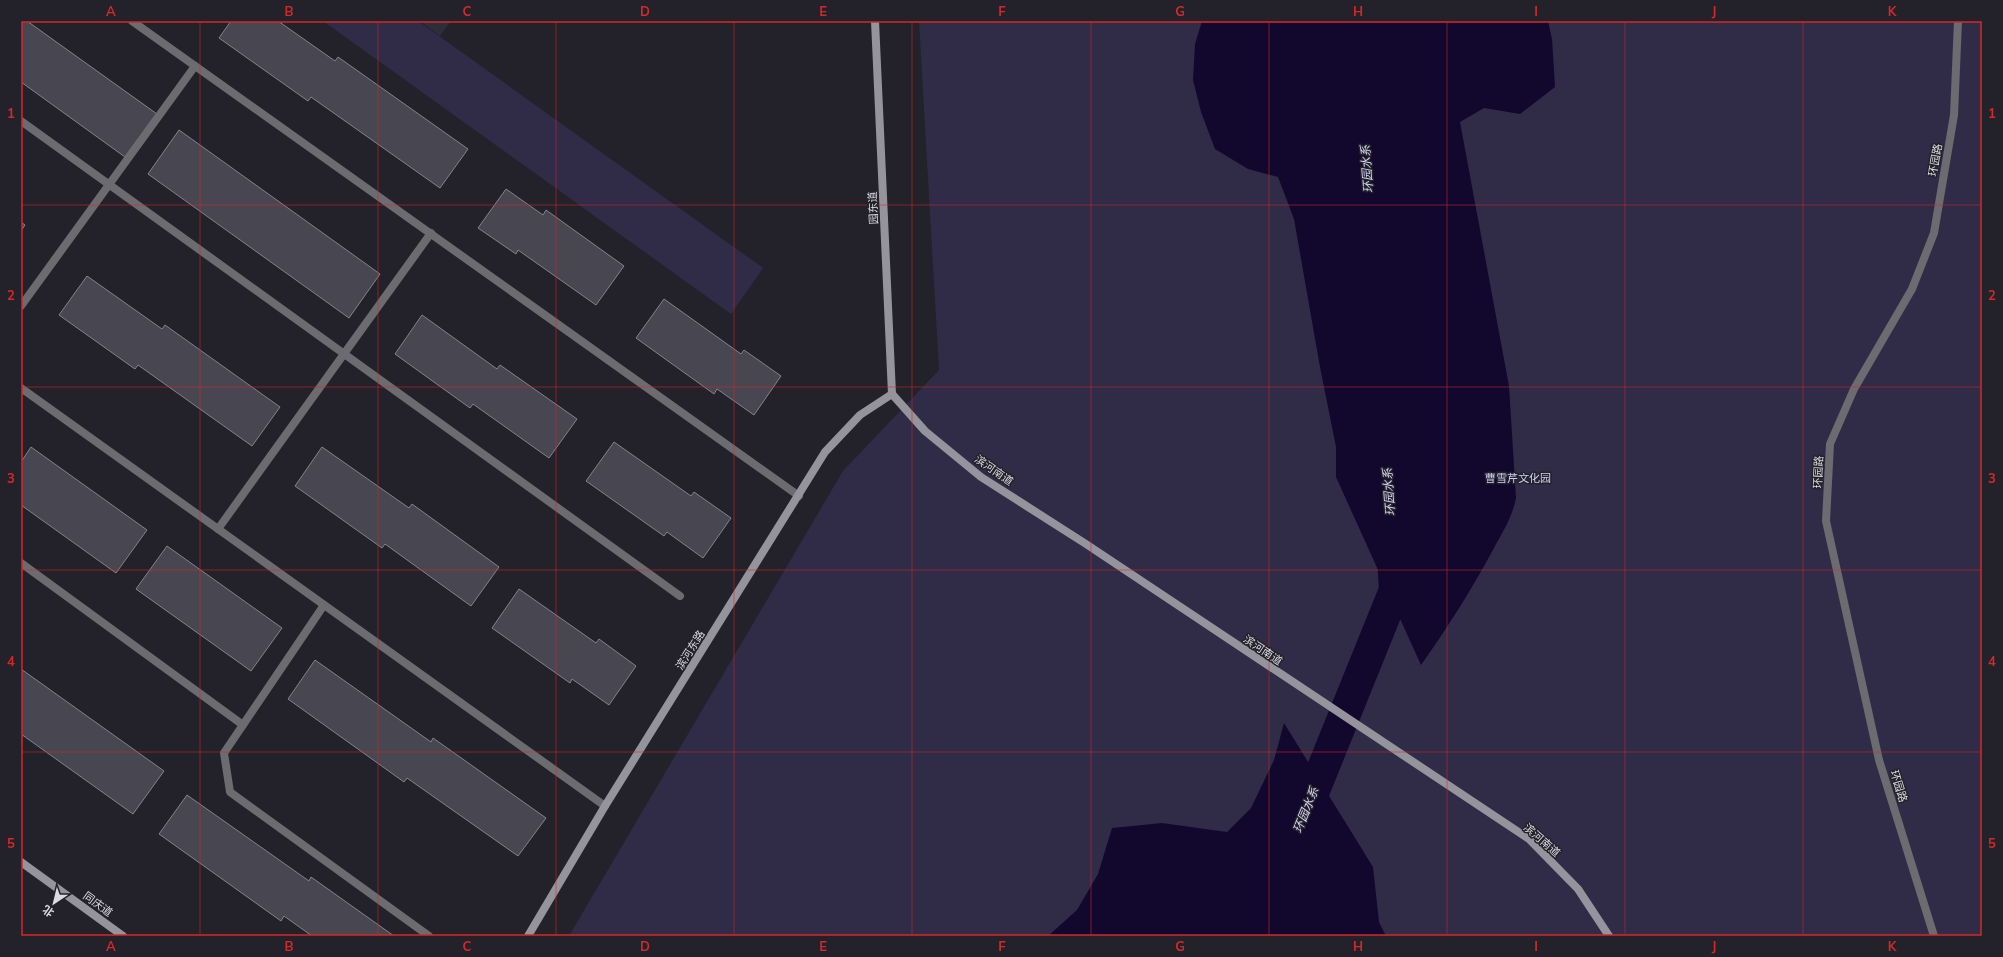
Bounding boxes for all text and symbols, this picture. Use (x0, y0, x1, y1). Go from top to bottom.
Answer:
text: A (106, 3, 116, 19)
text: B (285, 3, 294, 19)
text: C (463, 3, 472, 19)
text: D (640, 3, 650, 19)
text: E (819, 3, 827, 19)
text: F (998, 3, 1006, 19)
text: G (1175, 3, 1185, 19)
text: H (1353, 3, 1363, 19)
text: I (1534, 3, 1538, 19)
text: J (1712, 3, 1716, 19)
text: K (1888, 3, 1898, 19)
text: 1 (7, 105, 15, 121)
text: 1 (1988, 105, 1996, 121)
street label: 环园路 (1925, 143, 1945, 177)
water label: 环园水系 (1357, 144, 1376, 194)
street label: 园东道 (865, 191, 881, 225)
text: 2 (7, 287, 15, 303)
text: 2 (1988, 287, 1996, 303)
street label: 滨河南道 (972, 452, 1016, 488)
street label: 环园路 (1810, 455, 1826, 489)
water label: 环园水系 (1379, 467, 1398, 517)
text: 3 (7, 470, 15, 486)
text: 3 (1988, 470, 1996, 486)
park label: 曹雪芹文化园 (1485, 471, 1551, 485)
street label: 滨河东路 (672, 628, 708, 672)
street label: 滨河南道 (1241, 632, 1285, 668)
text: 4 (7, 653, 15, 669)
text: 4 (1988, 653, 1996, 669)
street label: 环园路 (1887, 768, 1911, 804)
water label: 环园水系 (1290, 784, 1322, 835)
street label: 滨河南道 (1521, 820, 1563, 860)
text: 5 (7, 835, 15, 851)
text: 5 (1988, 835, 1996, 851)
north arrow (34, 883, 74, 923)
street label: 同庆道 (81, 889, 115, 919)
text: 北 (40, 902, 57, 920)
text: A (106, 938, 116, 954)
text: B (285, 938, 294, 954)
text: C (463, 938, 472, 954)
text: D (640, 938, 650, 954)
text: E (819, 938, 827, 954)
text: F (998, 938, 1006, 954)
text: G (1175, 938, 1185, 954)
text: H (1353, 938, 1363, 954)
text: I (1534, 938, 1538, 954)
text: J (1712, 938, 1716, 954)
text: K (1888, 938, 1898, 954)

